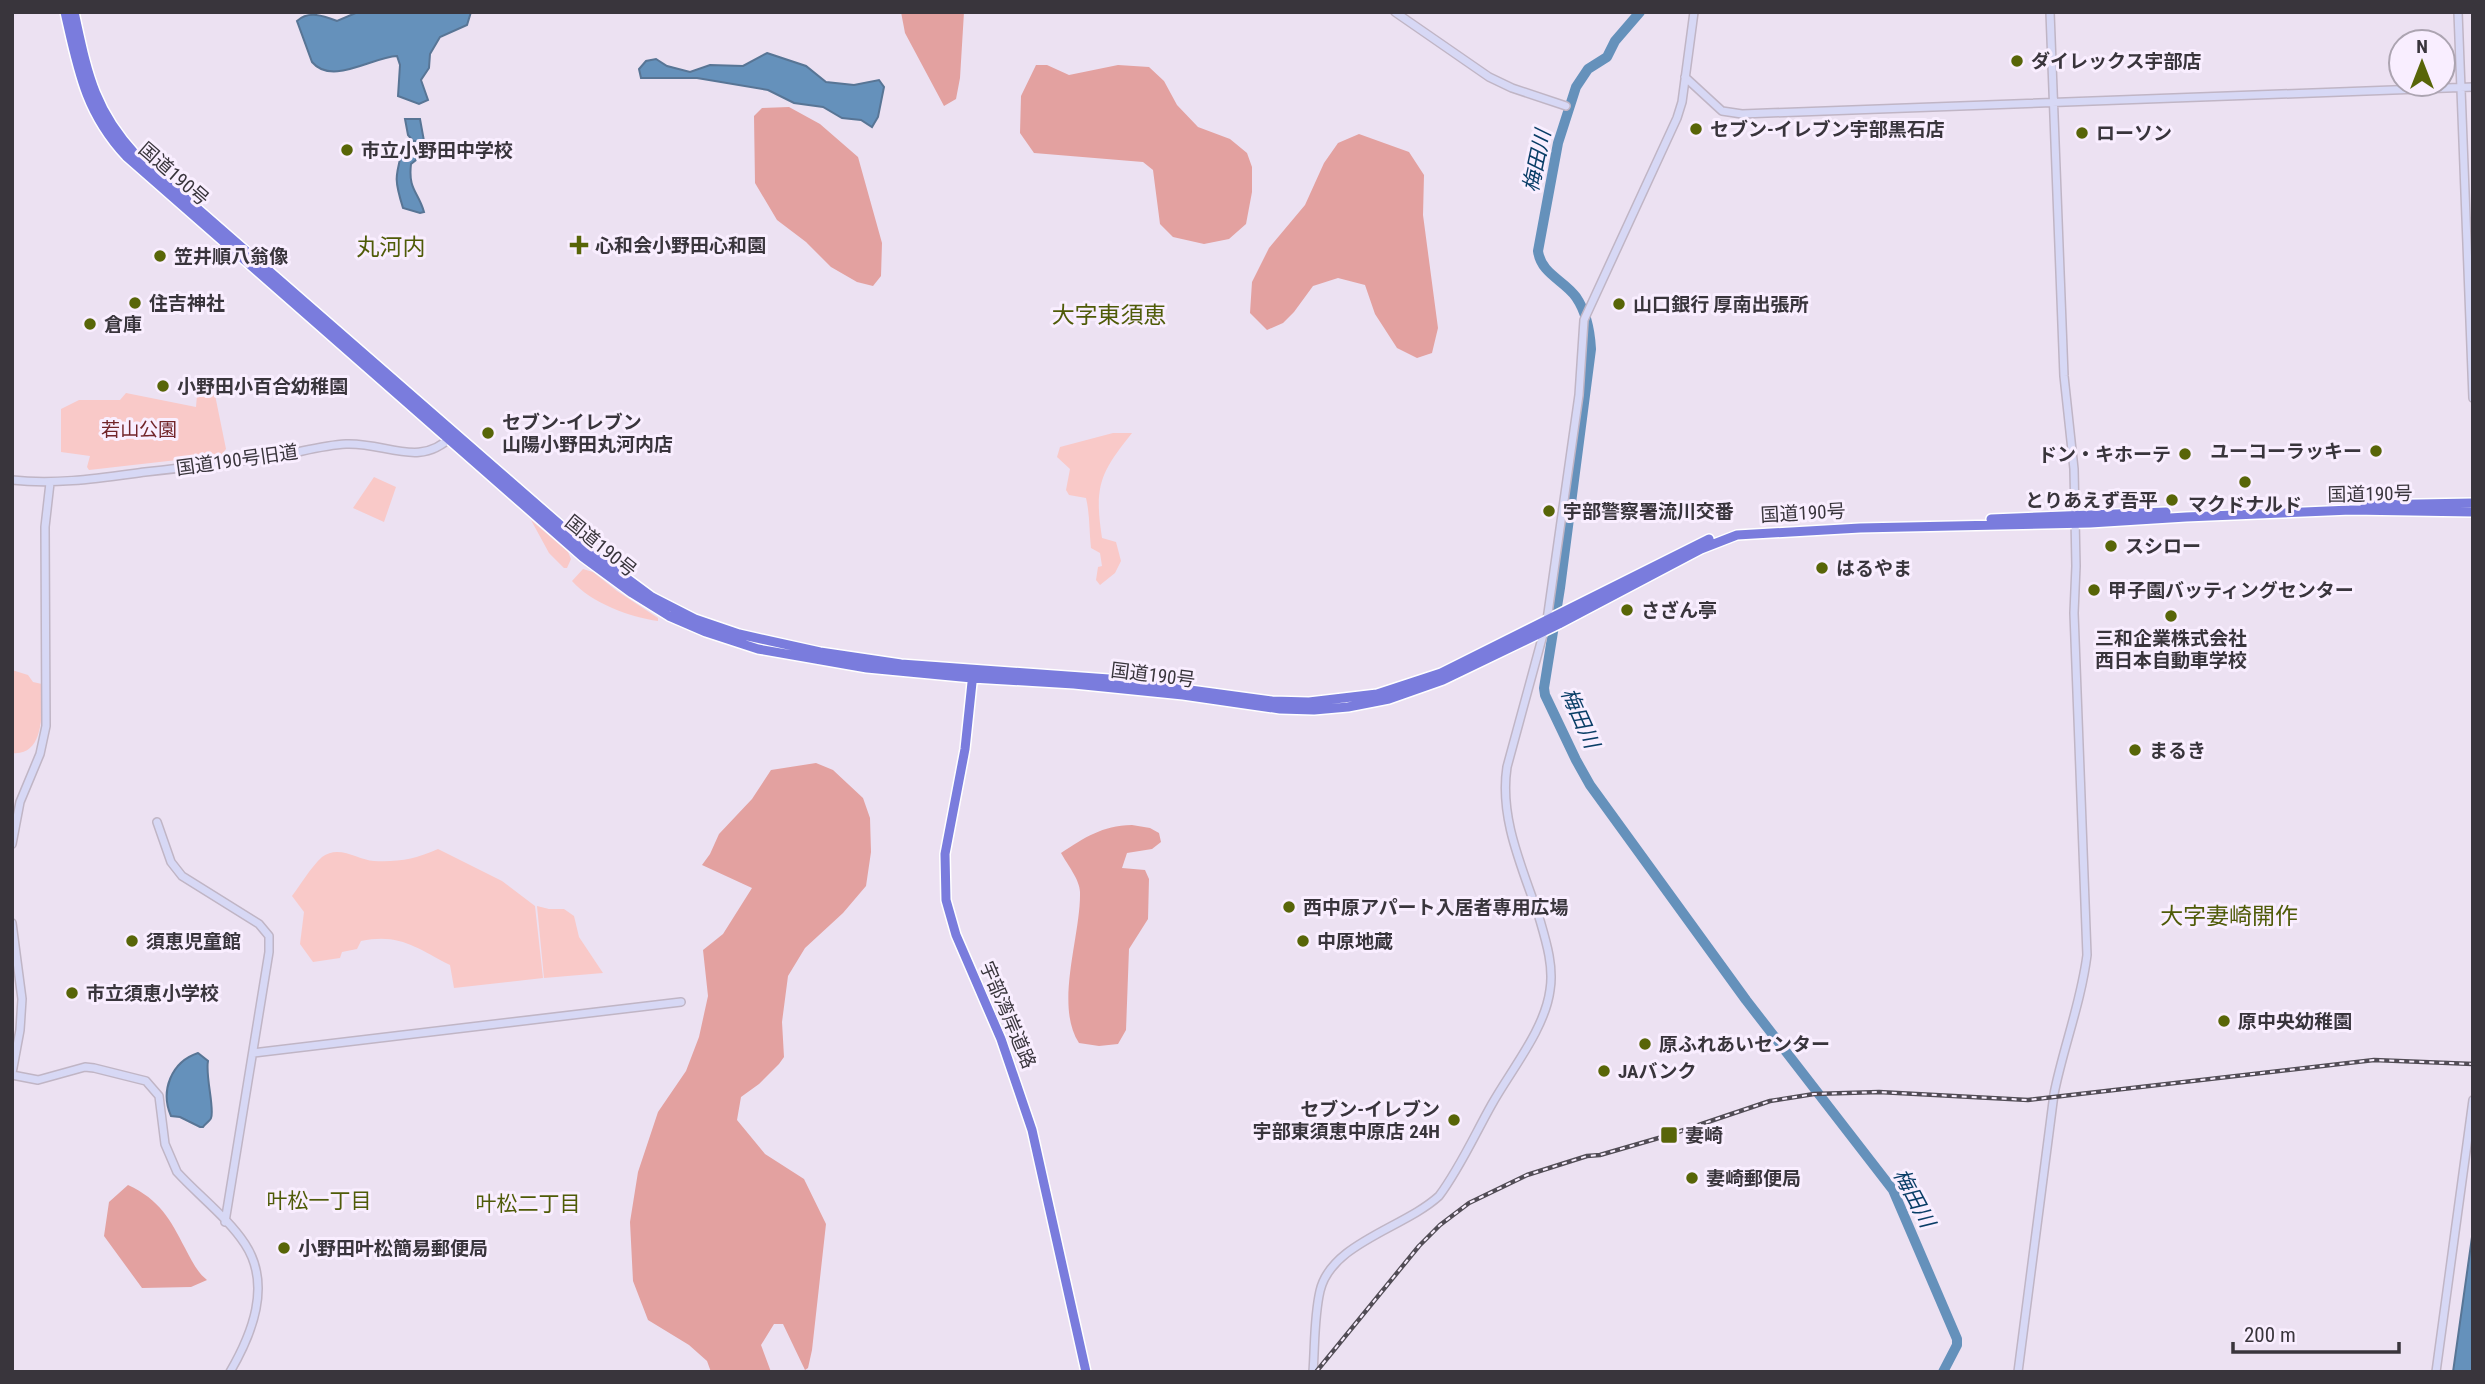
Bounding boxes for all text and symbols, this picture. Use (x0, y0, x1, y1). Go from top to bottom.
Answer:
north arrow (2387, 28, 2457, 98)
text: N (2416, 35, 2428, 58)
place label: ダイレックス宇部店 (2031, 50, 2201, 73)
marker: ダイレックス宇部店 (2009, 53, 2025, 69)
place label: セブン-イレブン宇部黒石店 (1710, 118, 1945, 141)
marker: セブン-イレブン宇部黒石店 (1688, 121, 1704, 137)
place label: ローソン (2096, 122, 2172, 145)
marker: ローソン (2074, 125, 2090, 141)
water label: 梅田川 (1519, 126, 1556, 194)
street label: 国道190号 (134, 137, 214, 211)
place label: 市立小野田中学校 (361, 139, 513, 162)
marker: 市立小野田中学校 (339, 142, 355, 158)
district label: 丸河内 (357, 234, 426, 261)
place label: 心和会小野田心和園 (595, 234, 766, 257)
marker: 心和会小野田心和園 (569, 235, 589, 255)
place label: 笠井順八翁像 (174, 245, 288, 268)
marker: 笠井順八翁像 (152, 248, 168, 264)
place label: 住吉神社 (149, 292, 225, 315)
place label: 山口銀行 厚南出張所 (1633, 293, 1808, 316)
marker: 住吉神社 (127, 295, 143, 311)
marker: 山口銀行 厚南出張所 (1611, 296, 1627, 312)
district label: 大字東須恵 (1052, 302, 1167, 329)
place label: 倉庫 (104, 313, 142, 336)
marker: 倉庫 (82, 316, 98, 332)
place label: 小野田小百合幼稚園 (177, 375, 348, 398)
marker: 小野田小百合幼稚園 (155, 378, 171, 394)
place label: セブン-イレブン 山陽小野田丸河内店 (502, 411, 673, 456)
park label: 若山公園 (101, 418, 177, 441)
marker: セブン-イレブン 山陽小野田丸河内店 (480, 425, 496, 441)
street label: 国道190号旧道 (174, 440, 300, 480)
place label: ユーコーラッキー (2210, 440, 2362, 463)
place label: ドン・キホーテ (2038, 443, 2171, 466)
marker: ユーコーラッキー (2368, 443, 2384, 459)
marker: ドン・キホーテ (2177, 446, 2193, 462)
marker: マクドナルド (2237, 474, 2253, 490)
street label: 国道190号 (2327, 482, 2413, 506)
place label: とりあえず吾平 (2025, 489, 2158, 512)
marker: とりあえず吾平 (2164, 492, 2180, 508)
place label: マクドナルド (2188, 493, 2302, 516)
street label: 国道190号 (1760, 499, 1846, 527)
place label: 宇部警察署流川交番 (1563, 500, 1734, 523)
marker: 宇部警察署流川交番 (1541, 503, 1557, 519)
street label: 国道190号 (561, 510, 641, 582)
place label: スシロー (2125, 535, 2201, 558)
marker: スシロー (2103, 538, 2119, 554)
place label: はるやま (1836, 557, 1912, 580)
marker: はるやま (1814, 560, 1830, 576)
place label: 甲子園バッティングセンター (2108, 579, 2354, 602)
marker: 甲子園バッティングセンター (2086, 582, 2102, 598)
place label: さざん亭 (1641, 599, 1717, 622)
marker: さざん亭 (1619, 602, 1635, 618)
marker: 三和企業株式会社 西日本自動車学校 (2163, 608, 2179, 624)
place label: 三和企業株式会社 西日本自動車学校 (2095, 627, 2247, 672)
street label: 国道190号 (1109, 658, 1197, 692)
water label: 梅田川 (1556, 684, 1605, 753)
place label: まるき (2149, 739, 2206, 762)
marker: まるき (2127, 742, 2143, 758)
place label: 西中原アパート入居者専用広場 (1303, 896, 1569, 919)
marker: 西中原アパート入居者専用広場 (1281, 899, 1297, 915)
district label: 大字妻崎開作 (2160, 903, 2298, 930)
place label: 須恵児童館 (146, 930, 241, 953)
place label: 中原地蔵 (1317, 930, 1393, 953)
marker: 須恵児童館 (124, 933, 140, 949)
marker: 中原地蔵 (1295, 933, 1311, 949)
street label: 宇部湾岸道路 (975, 958, 1041, 1072)
place label: 市立須恵小学校 (86, 982, 219, 1005)
marker: 市立須恵小学校 (64, 985, 80, 1001)
place label: 原中央幼稚園 (2238, 1010, 2352, 1033)
marker: 原中央幼稚園 (2216, 1013, 2232, 1029)
place label: 原ふれあいセンター (1659, 1033, 1830, 1056)
marker: 原ふれあいセンター (1637, 1036, 1653, 1052)
place label: JAバンク (1618, 1060, 1696, 1083)
marker: JAバンク (1596, 1063, 1612, 1079)
place label: セブン-イレブン 宇部東須恵中原店 24H (1253, 1098, 1440, 1143)
marker: セブン-イレブン 宇部東須恵中原店 24H (1446, 1112, 1462, 1128)
place label: 妻崎 (1685, 1124, 1723, 1147)
marker: 妻崎 (1659, 1125, 1679, 1145)
water label: 梅田川 (1889, 1165, 1940, 1233)
place label: 妻崎郵便局 (1706, 1167, 1801, 1190)
marker: 妻崎郵便局 (1684, 1170, 1700, 1186)
district label: 叶松一丁目 (267, 1189, 372, 1213)
district label: 叶松二丁目 (476, 1192, 581, 1216)
place label: 小野田叶松簡易郵便局 (298, 1237, 488, 1260)
marker: 小野田叶松簡易郵便局 (276, 1240, 292, 1256)
scale bar (2233, 1310, 2399, 1354)
text: 200 m (2244, 1323, 2296, 1347)

